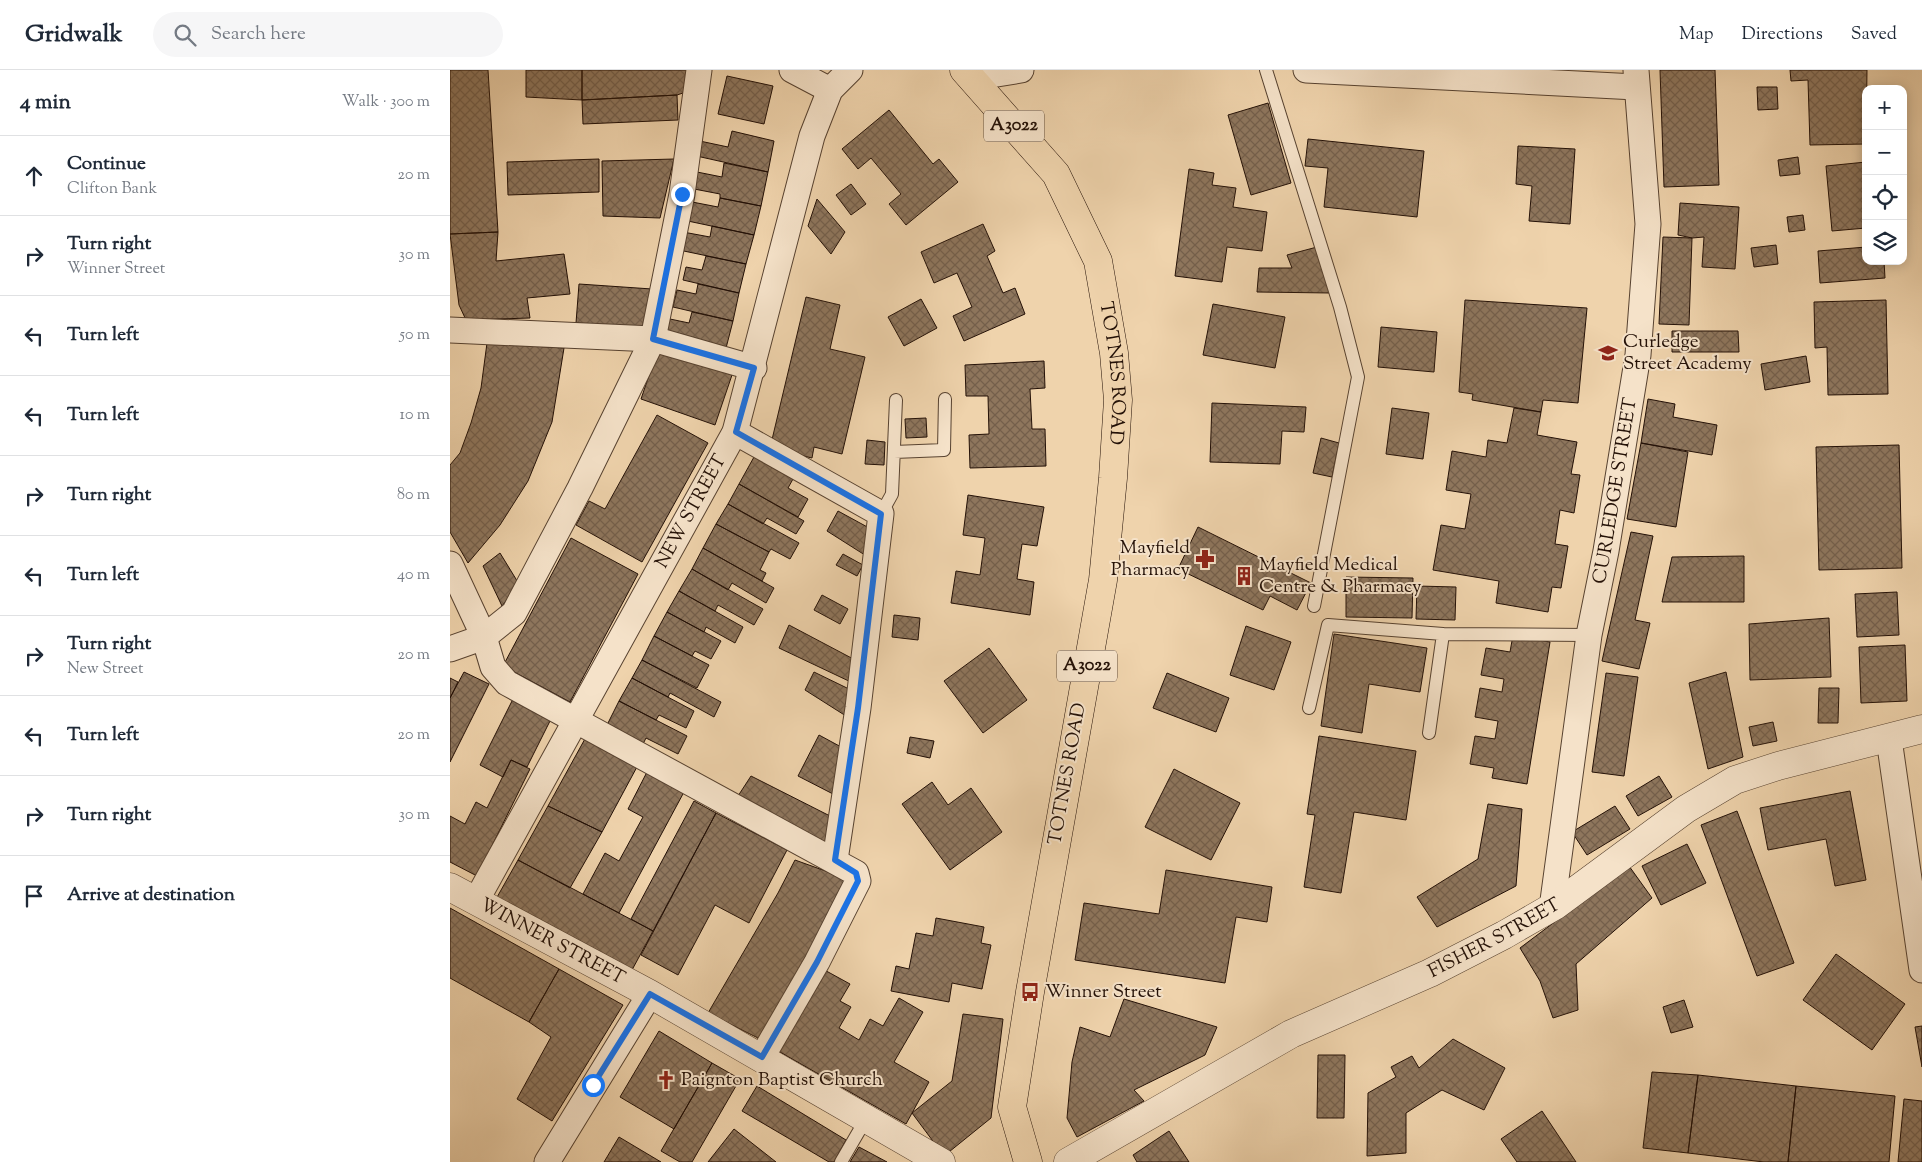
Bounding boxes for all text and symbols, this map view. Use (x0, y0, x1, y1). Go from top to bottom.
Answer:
search box (153, 12, 503, 57)
text: Gridwalk (25, 18, 123, 52)
icon: search (171, 21, 199, 49)
text: Search here (211, 21, 306, 48)
text: Map (1679, 22, 1714, 48)
text: Directions (1742, 22, 1823, 48)
text: Saved (1851, 22, 1897, 48)
map controls (1862, 85, 1907, 265)
button: + (1862, 85, 1907, 130)
text: 4 min (20, 88, 71, 118)
text: Walk · 300 m (342, 91, 430, 114)
road number: A3022 (984, 110, 1044, 142)
button: − (1862, 130, 1907, 175)
text: Continue (67, 151, 146, 178)
icon: ahead (20, 162, 48, 190)
text: 20 m (397, 164, 430, 187)
button: locate (1862, 175, 1907, 220)
text: Clifton Bank (67, 178, 157, 201)
route end (671, 183, 694, 206)
button: layers (1862, 220, 1907, 265)
text: Turn right (67, 231, 151, 258)
icon: right (20, 242, 48, 270)
text: 30 m (399, 244, 430, 267)
text: Winner Street (67, 258, 165, 281)
street label: TOTNES ROAD (1092, 300, 1132, 446)
icon: left (20, 322, 48, 350)
text: Turn left (67, 322, 139, 349)
text: 50 m (399, 324, 430, 347)
place label: Curledge Street Academy (1623, 329, 1752, 378)
school or university icon: Curledge Street Academy (1597, 342, 1619, 364)
street label: CURLEDGE STREET (1586, 396, 1644, 586)
icon: left (20, 402, 48, 430)
text: Turn left (67, 402, 139, 429)
text: 10 m (400, 404, 430, 427)
street label: NEW STREET (649, 450, 734, 573)
icon: right (20, 482, 48, 510)
text: Turn right (67, 482, 151, 509)
text: 80 m (397, 484, 430, 507)
place label: Mayfield Pharmacy (1111, 535, 1191, 584)
pharmacy icon: Mayfield Pharmacy (1194, 548, 1216, 570)
place label: Mayfield Medical Centre & Pharmacy (1259, 552, 1422, 601)
icon: left (20, 562, 48, 590)
text: Turn left (67, 562, 139, 589)
text: 40 m (397, 564, 430, 587)
building icon: Mayfield Medical Centre & Pharmacy (1233, 565, 1255, 587)
text: Turn right (67, 631, 151, 658)
icon: right (20, 642, 48, 670)
text: 20 m (397, 644, 430, 667)
road number: A3022 (1057, 650, 1117, 682)
text: New Street (67, 658, 143, 681)
street label: TOTNES ROAD (1042, 701, 1094, 847)
icon: left (20, 722, 48, 750)
text: Turn left (67, 722, 139, 749)
text: 20 m (397, 724, 430, 747)
icon: right (20, 802, 48, 830)
text: Turn right (67, 802, 151, 829)
text: 30 m (399, 804, 430, 827)
icon: arrive (20, 882, 48, 910)
text: Arrive at destination (67, 882, 235, 909)
street label: WINNER STREET (475, 892, 630, 992)
street label: FISHER STREET (1423, 892, 1566, 985)
place label: Winner Street (1045, 979, 1162, 1006)
bus stop icon: Winner Street (1019, 981, 1041, 1003)
place label: Paignton Baptist Church (681, 1067, 883, 1094)
church icon: Paignton Baptist Church (655, 1069, 677, 1091)
route start (582, 1074, 605, 1097)

